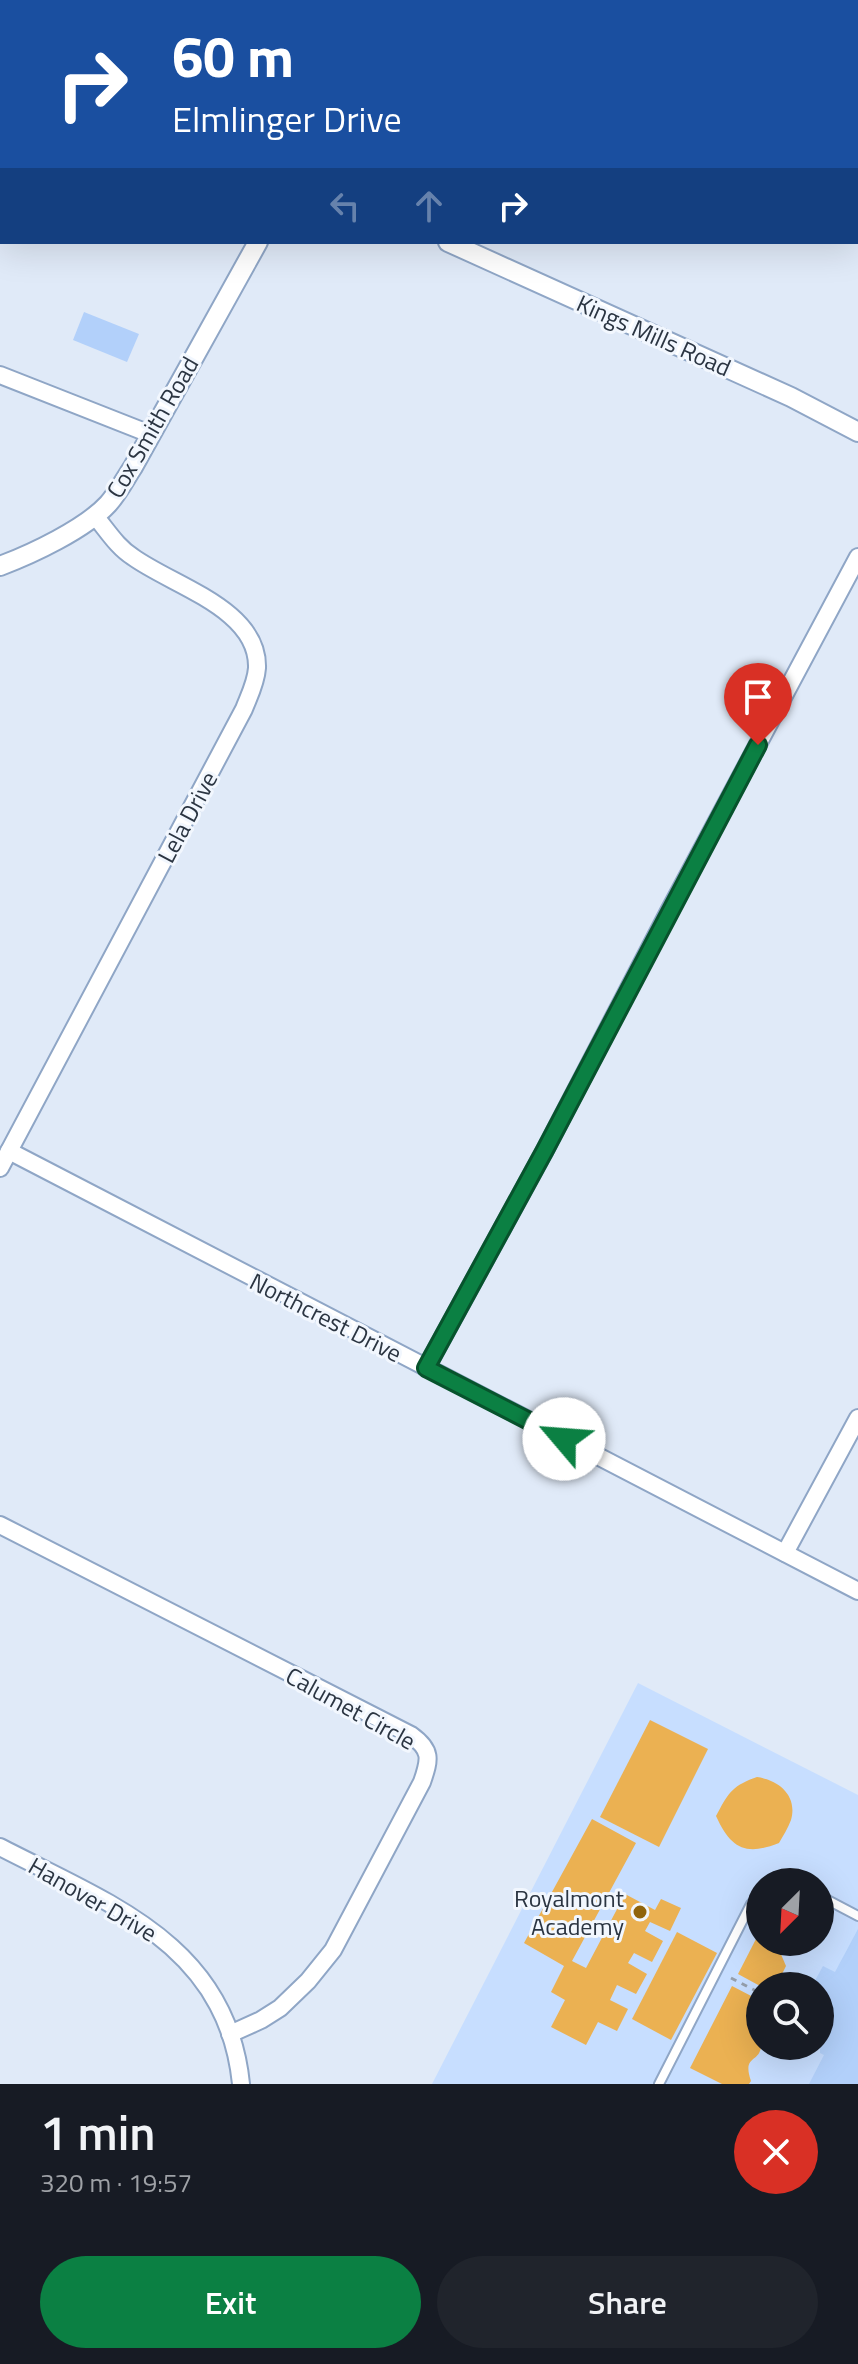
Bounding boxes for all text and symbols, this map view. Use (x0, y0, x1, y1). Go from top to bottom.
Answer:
text: 60 m (172, 14, 294, 99)
icon: right (40, 32, 144, 136)
text: Elmlinger Drive (172, 91, 402, 146)
icon: left (323, 184, 367, 228)
icon: ahead (407, 184, 451, 228)
icon: right (491, 184, 535, 228)
street label: Kings Mills Road (571, 285, 737, 385)
street label: Cox Smith Road (97, 349, 207, 505)
pin (724, 663, 792, 745)
icon: arrive (736, 675, 780, 719)
street label: Lela Drive (148, 765, 226, 869)
street label: Northcrest Drive (244, 1263, 408, 1371)
position arrow (522, 1397, 606, 1481)
street label: Calumet Circle (279, 1657, 423, 1759)
street label: Hanover Drive (22, 1848, 164, 1950)
north arrow (746, 1868, 834, 1956)
map controls (746, 1868, 834, 2060)
place label: Royalmont Academy (514, 1880, 625, 1944)
marker: Royalmont Academy (631, 1903, 649, 1921)
button: search (746, 1972, 834, 2060)
text: 1 min (40, 2096, 155, 2169)
button: close (734, 2110, 818, 2194)
text: 320 m · 19:57 (40, 2163, 192, 2202)
button: Exit (40, 2256, 421, 2348)
button: Share (437, 2256, 818, 2348)

